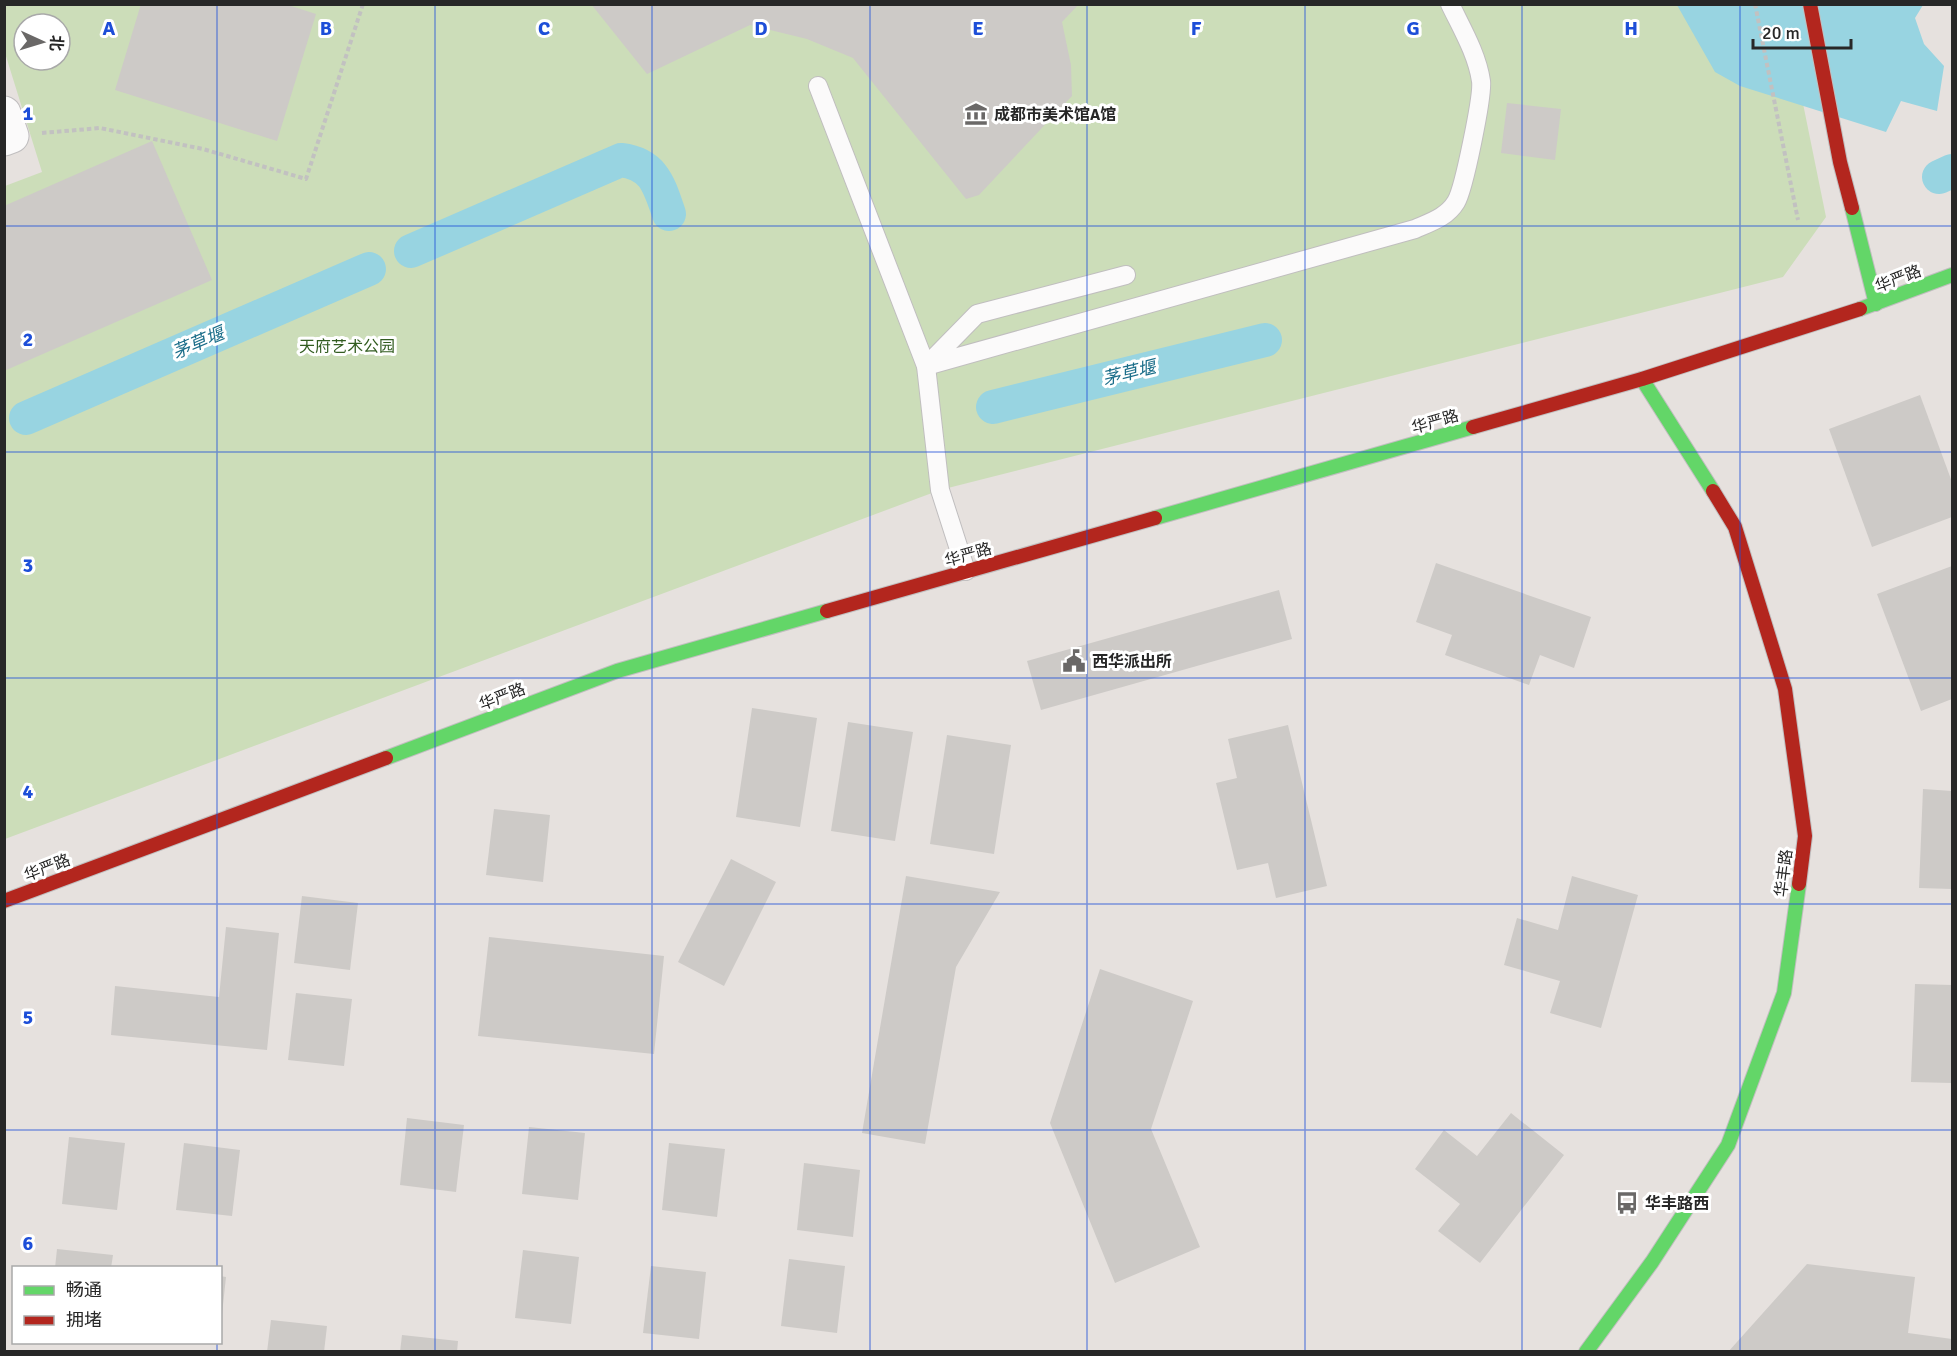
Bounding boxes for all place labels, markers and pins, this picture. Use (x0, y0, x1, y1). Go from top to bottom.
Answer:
museum icon: 成都市美术馆A馆 (963, 101, 989, 127)
place label: 成都市美术馆A馆 (994, 105, 1116, 125)
public building icon: 西华派出所 (1061, 648, 1087, 674)
place label: 西华派出所 (1092, 652, 1172, 672)
bus stop icon: 华丰路西 (1614, 1190, 1640, 1216)
place label: 华丰路西 (1645, 1194, 1709, 1214)

